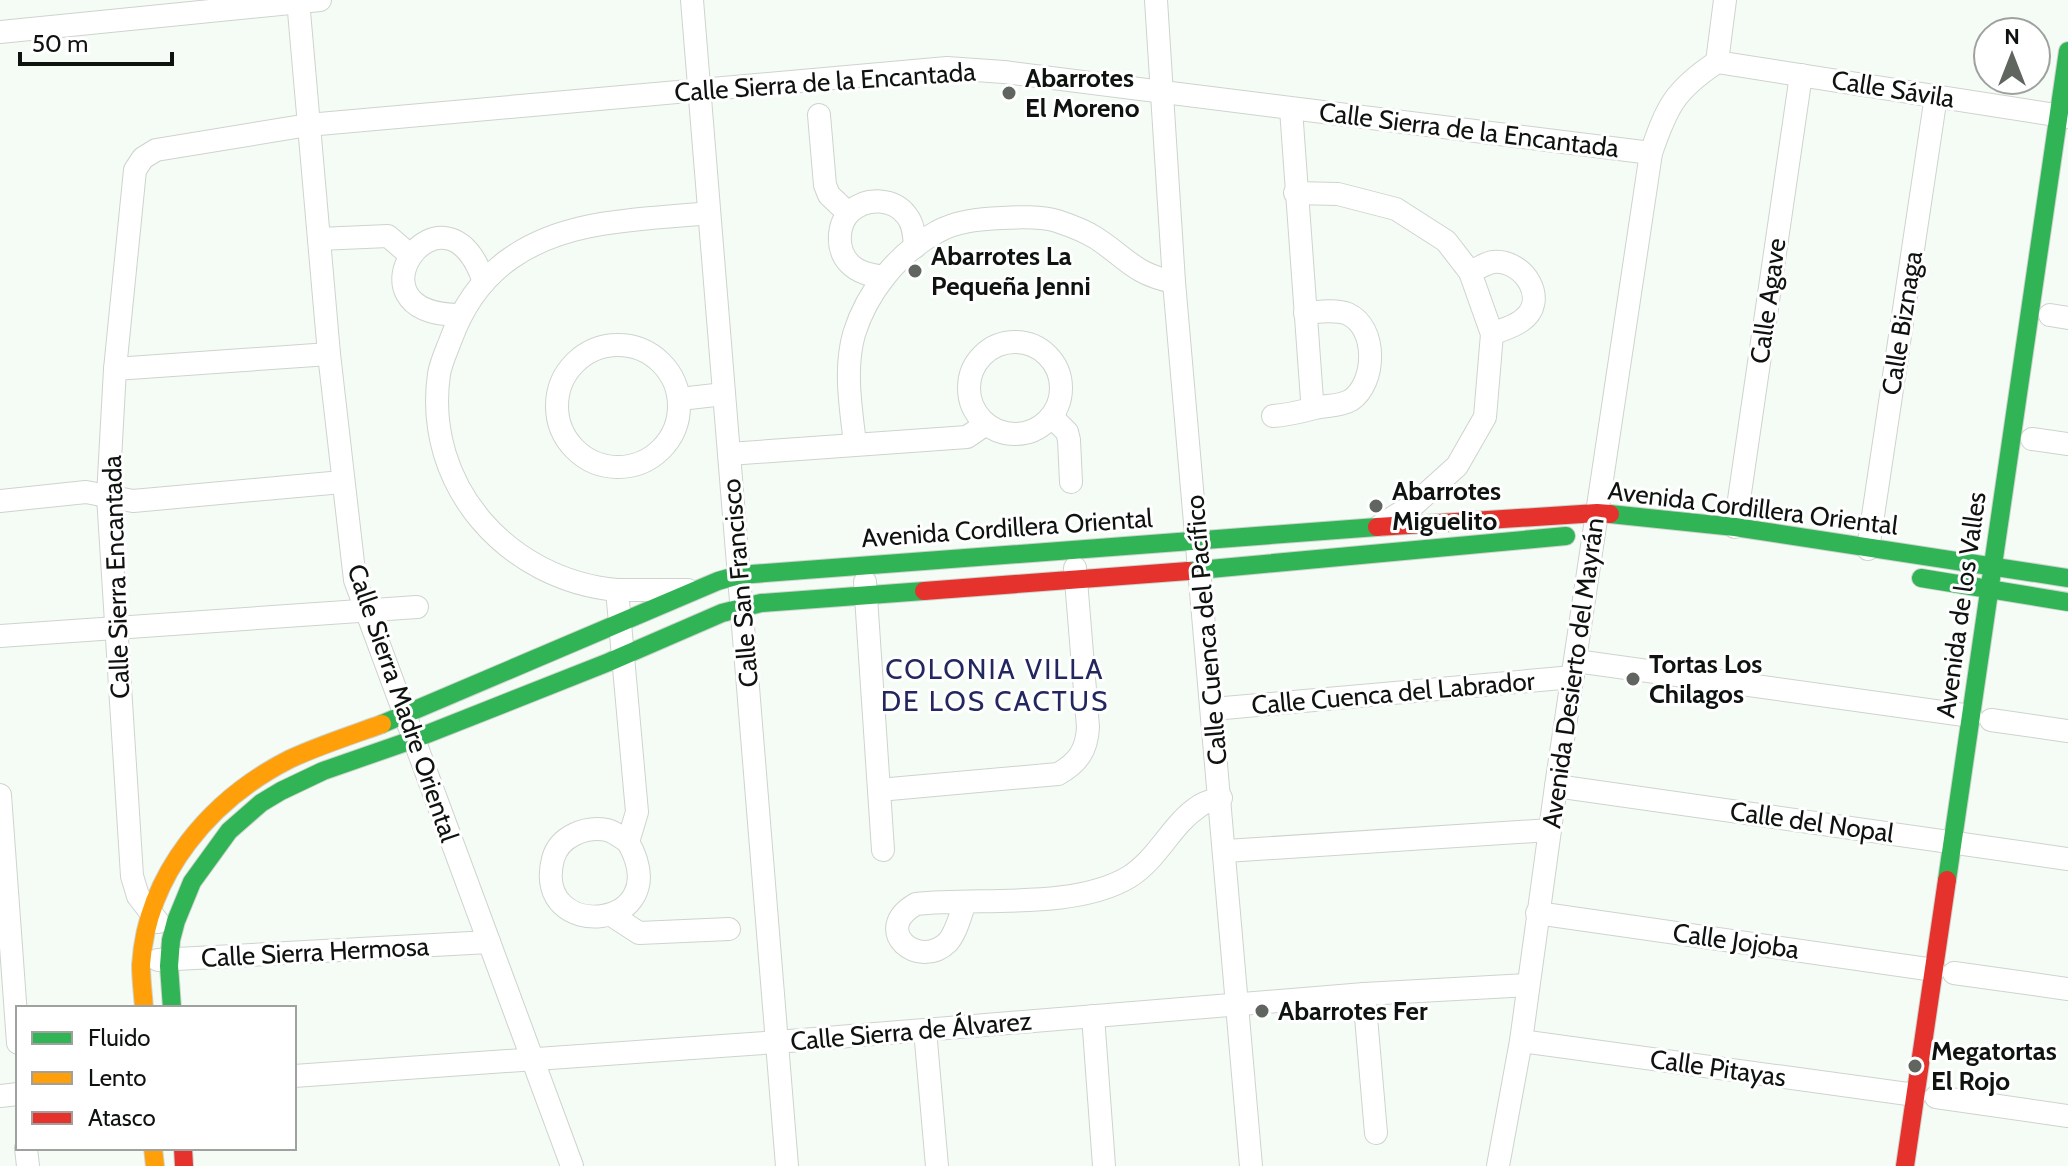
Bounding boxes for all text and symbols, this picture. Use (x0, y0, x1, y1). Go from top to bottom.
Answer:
scale bar (20, 16, 172, 66)
north arrow (1972, 16, 2052, 96)
text: N (2004, 23, 2020, 50)
text: 50 m (32, 29, 88, 58)
street label: Calle Sierra de la Encantada (673, 55, 977, 108)
place label: Abarrotes El Moreno (1025, 62, 1140, 124)
street label: Calle Sávila (1829, 64, 1957, 115)
marker: Abarrotes El Moreno (1000, 84, 1018, 102)
street label: Calle Sierra de la Encantada (1317, 96, 1621, 164)
street label: Calle Agave (1743, 236, 1793, 366)
place label: Abarrotes La Pequeña Jenni (931, 240, 1091, 302)
street label: Calle Biznaga (1875, 248, 1929, 397)
marker: Abarrotes La Pequeña Jenni (906, 262, 924, 280)
street label: Calle Sierra Encantada (96, 454, 136, 699)
street label: Avenida Cordillera Oriental (1606, 474, 1900, 542)
place label: Abarrotes Miguelito (1392, 475, 1501, 537)
street label: Calle San Francisco (715, 477, 765, 689)
street label: Avenida de los Valles (1929, 490, 1993, 720)
street label: Calle Cuenca del Pacífico (1178, 494, 1234, 766)
marker: Abarrotes Miguelito (1367, 497, 1385, 515)
street label: Avenida Cordillera Oriental (860, 502, 1154, 554)
street label: Avenida Desierto del Mayrán (1535, 516, 1611, 830)
street label: Calle Sierra Madre Oriental (340, 560, 466, 846)
place label: Tortas Los Chilagos (1649, 648, 1762, 710)
district label: COLONIA VILLA DE LOS CACTUS (881, 652, 1109, 718)
street label: Calle Cuenca del Labrador (1250, 665, 1537, 721)
marker: Tortas Los Chilagos (1624, 670, 1642, 688)
street label: Calle del Nopal (1728, 795, 1896, 849)
street label: Calle Jojoba (1671, 916, 1802, 966)
street label: Calle Sierra Hermosa (200, 930, 430, 974)
place label: Abarrotes Fer (1278, 995, 1428, 1027)
marker: Abarrotes Fer (1253, 1002, 1271, 1020)
street label: Calle Sierra de Álvarez (789, 1005, 1033, 1057)
legend (16, 1006, 296, 1150)
text: Fluido (88, 1023, 150, 1052)
place label: Megatortas El Rojo (1931, 1035, 2057, 1097)
street label: Calle Pitayas (1648, 1043, 1788, 1093)
marker: Megatortas El Rojo (1906, 1057, 1924, 1075)
text: Lento (88, 1063, 147, 1092)
text: Atasco (88, 1103, 156, 1132)

